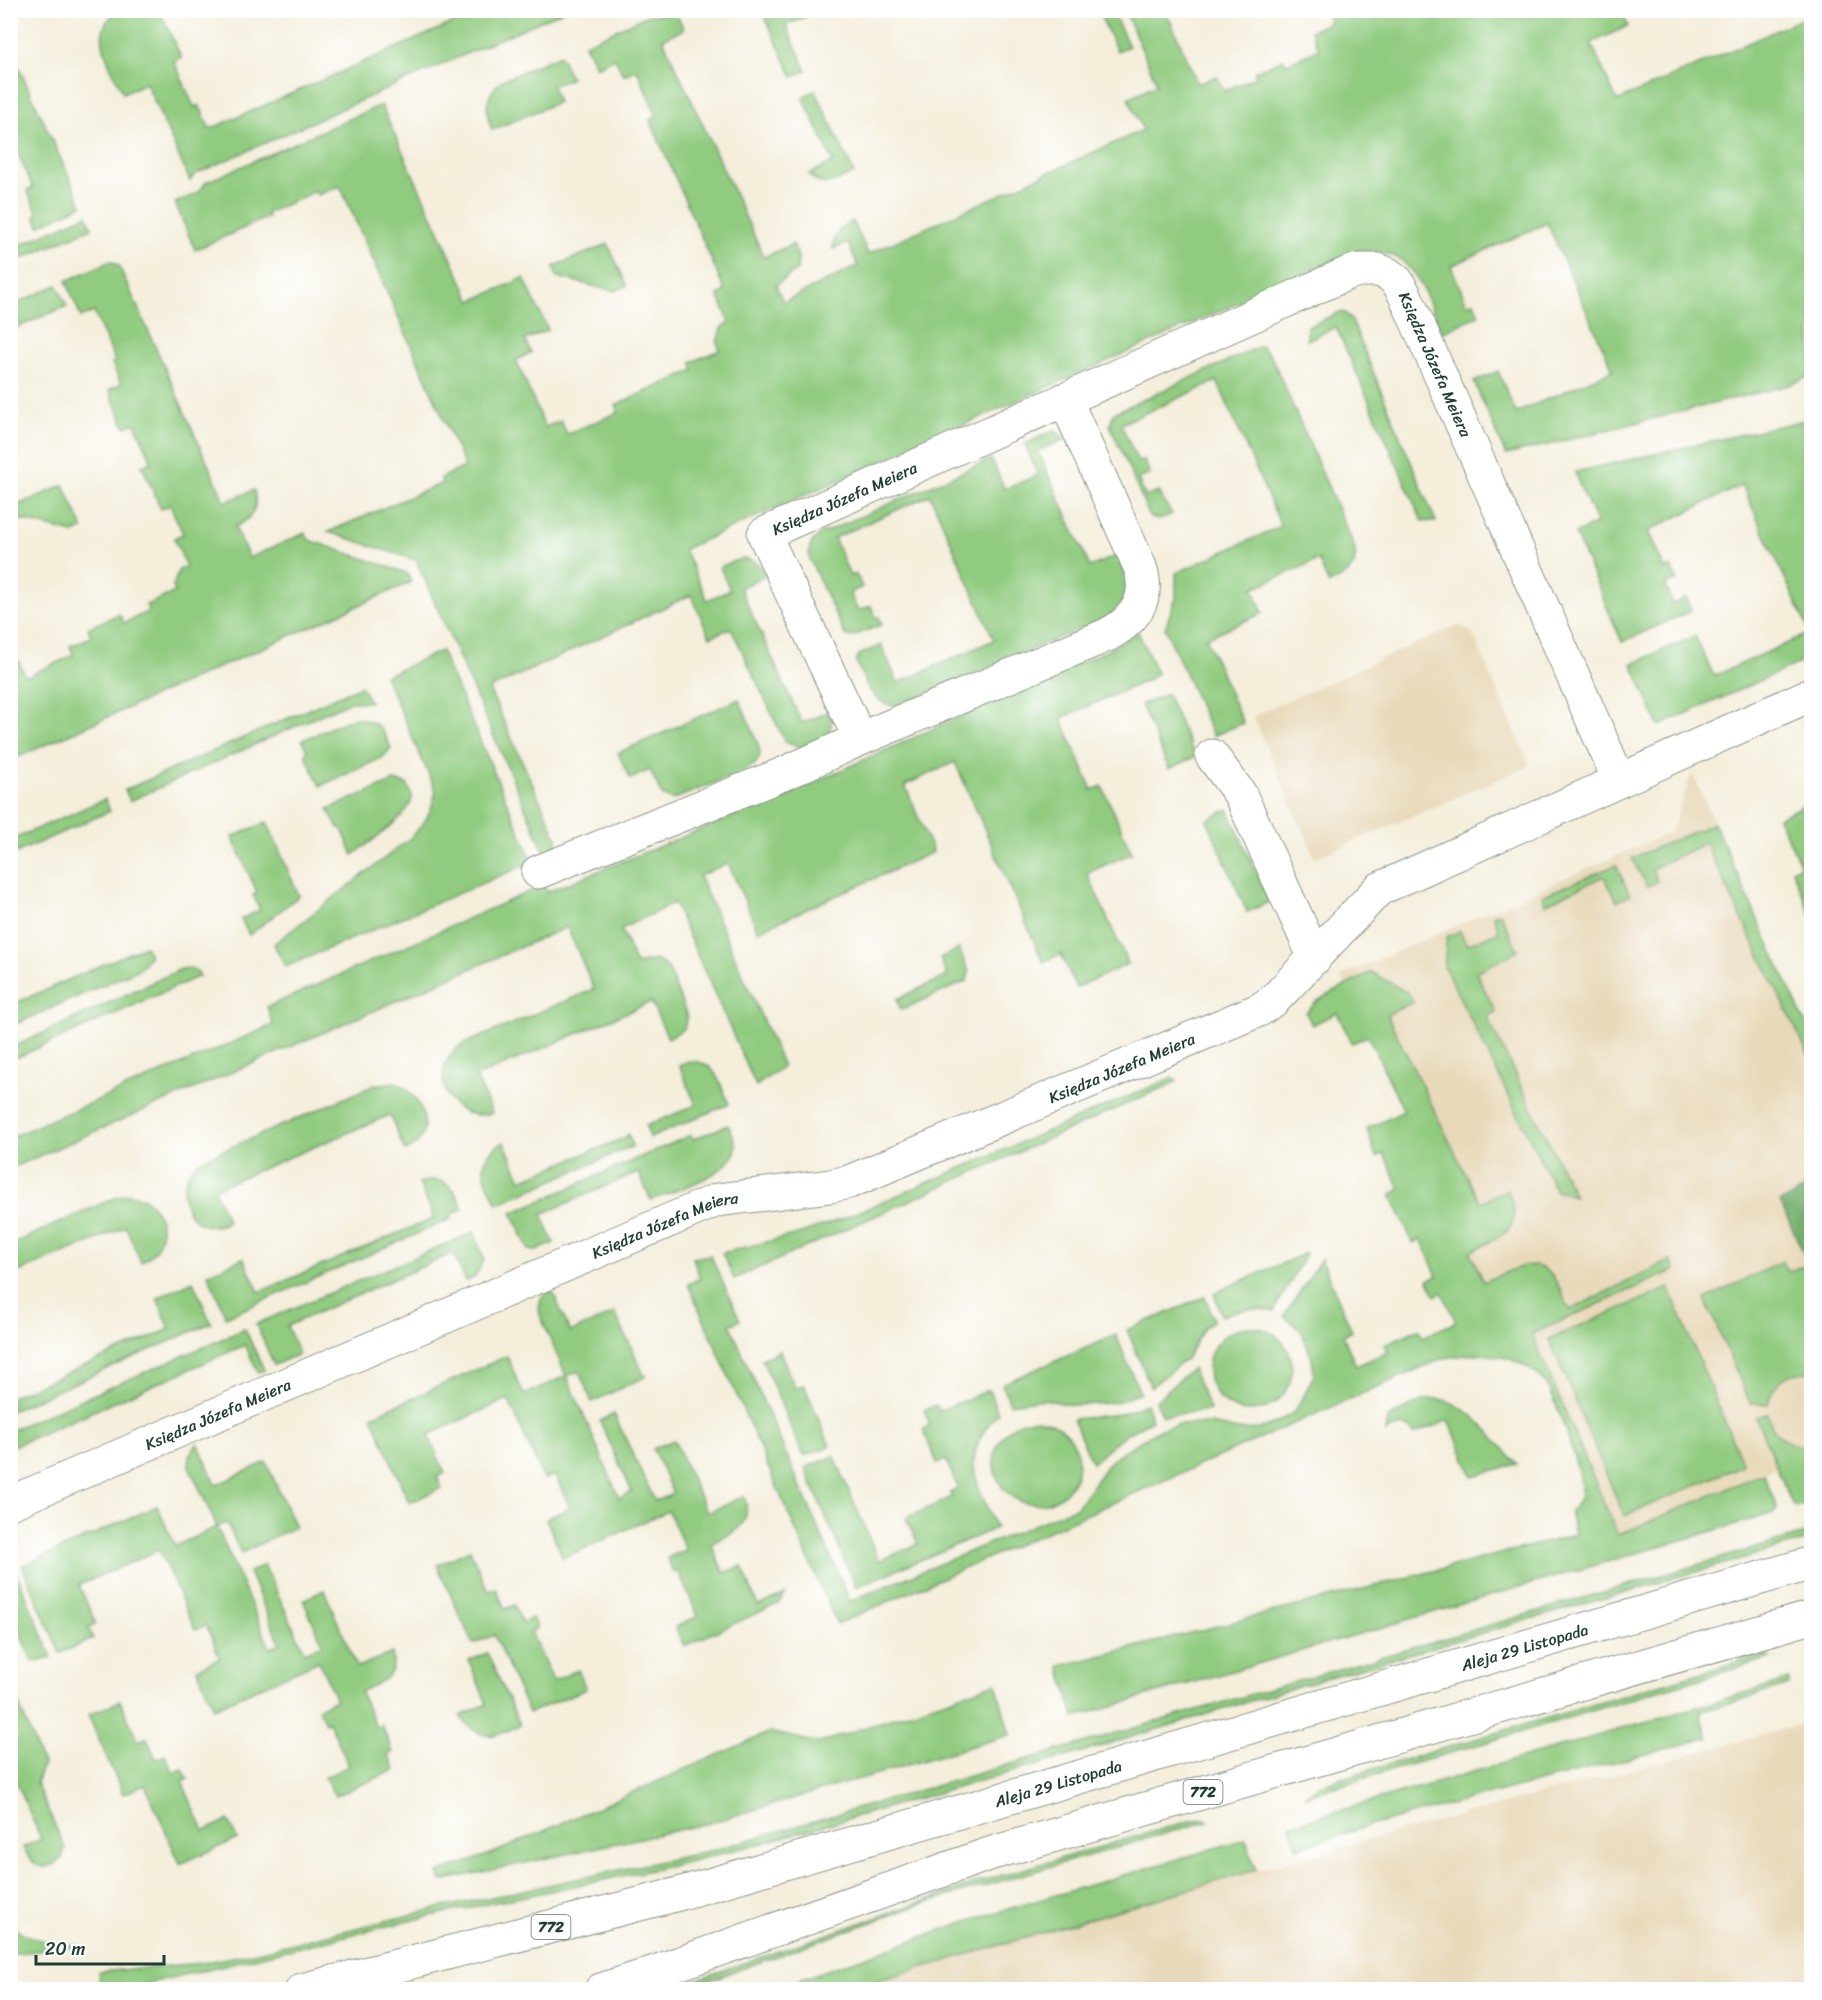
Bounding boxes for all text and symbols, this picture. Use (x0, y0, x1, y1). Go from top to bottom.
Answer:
street label: Księdza Józefa Meiera (1390, 287, 1480, 443)
street label: Księdza Józefa Meiera (767, 453, 923, 544)
street label: Księdza Józefa Meiera (1044, 1024, 1200, 1112)
street label: Księdza Józefa Meiera (587, 1183, 741, 1267)
street label: Księdza Józefa Meiera (140, 1370, 297, 1459)
street label: Aleja 29 Listopada (1457, 1615, 1592, 1680)
street label: Aleja 29 Listopada (990, 1751, 1125, 1816)
road number: 772 (1184, 1780, 1222, 1804)
road number: 772 (532, 1915, 570, 1939)
scale bar (36, 1928, 164, 1966)
text: 20 m (45, 1933, 85, 1965)

